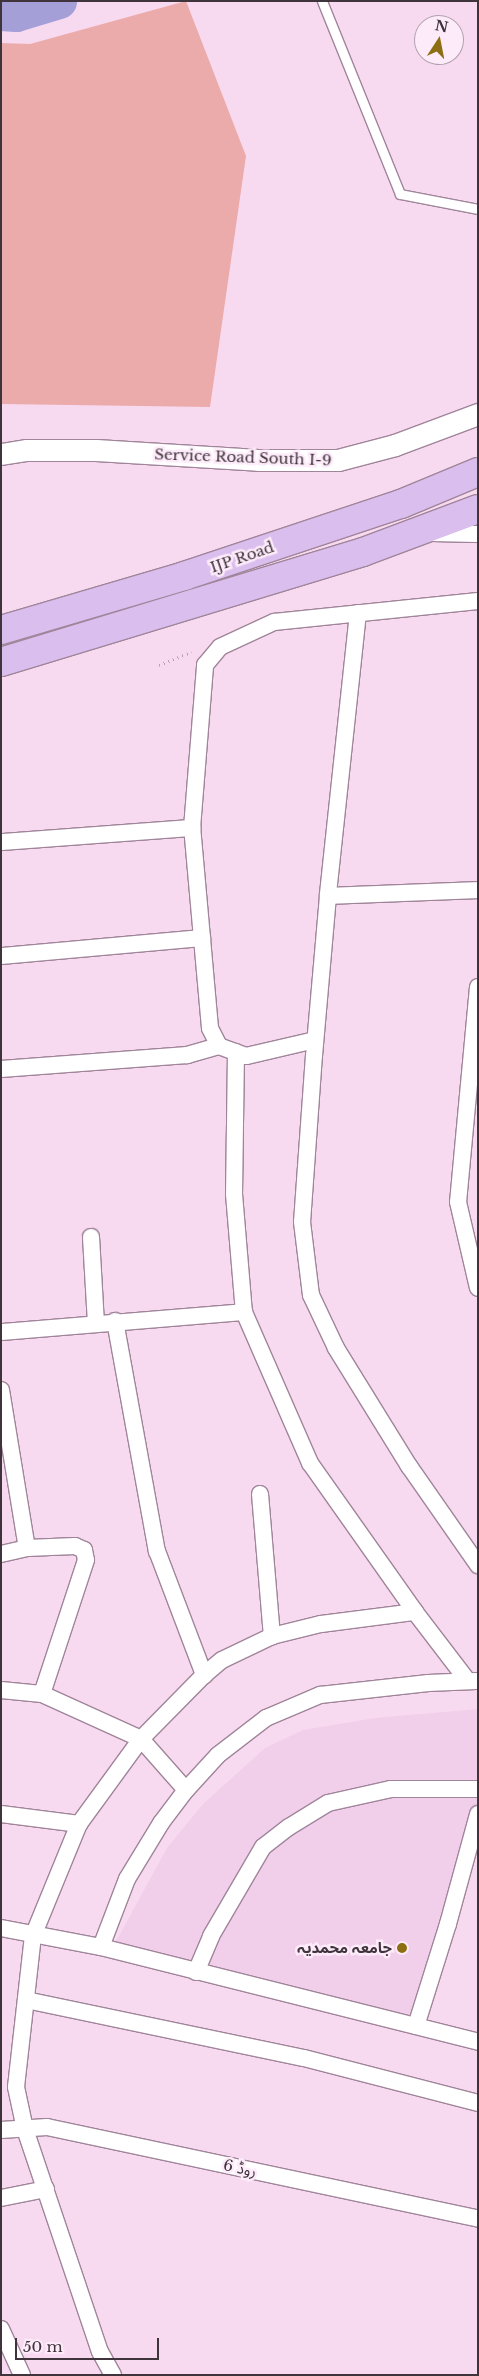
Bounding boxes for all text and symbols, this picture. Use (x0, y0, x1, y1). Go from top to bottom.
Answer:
north arrow (414, 15, 464, 65)
text: N (433, 16, 450, 36)
street label: Service Road South I-9 (154, 445, 332, 469)
street label: IJP Road (208, 538, 276, 576)
place label: جامعہ محمدیہ (297, 1939, 392, 1957)
marker: جامعہ محمدیہ (396, 1942, 408, 1954)
street label: روڈ 6 (222, 2156, 258, 2180)
scale bar (18, 2328, 161, 2360)
text: 50 m (23, 2337, 63, 2356)

